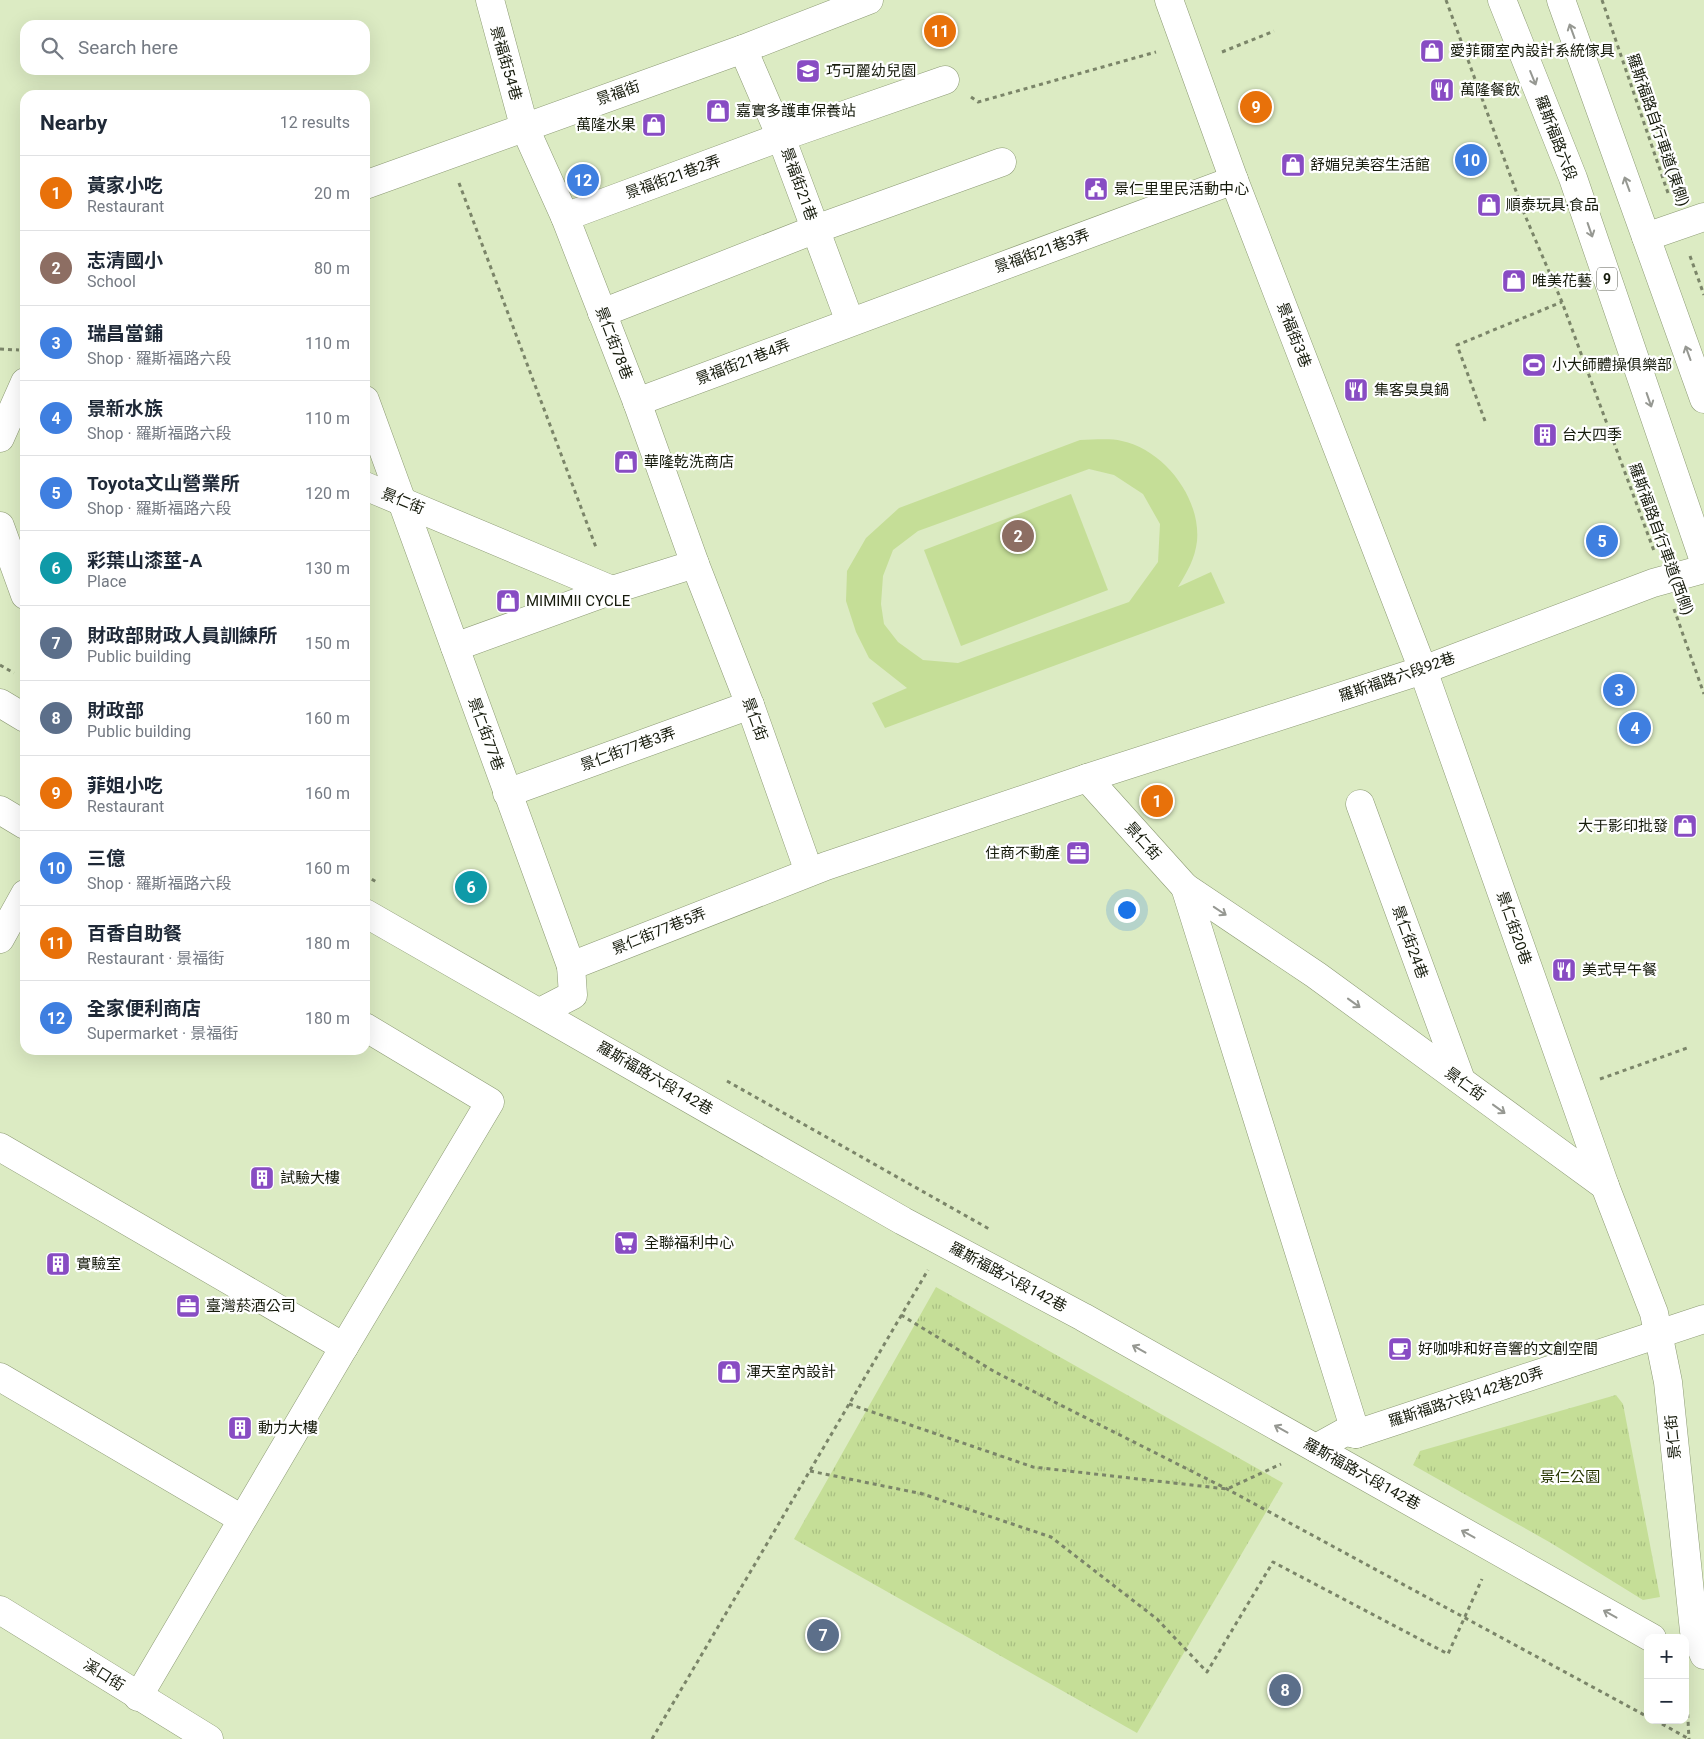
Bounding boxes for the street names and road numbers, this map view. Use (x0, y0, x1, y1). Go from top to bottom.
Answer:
street label: 景福街54巷 (487, 24, 525, 102)
street label: 羅斯福路自行車道(東側) (1623, 51, 1693, 209)
street label: 景福街 (594, 77, 642, 109)
street label: 羅斯福路六段 (1531, 93, 1581, 183)
street label: 景福街21巷 (777, 145, 821, 223)
street label: 景福街21巷2弄 (623, 151, 723, 203)
street label: 景福街21巷3弄 (992, 225, 1092, 277)
road number: 9 (1597, 268, 1617, 290)
street label: 景福街3巷 (1273, 300, 1315, 370)
street label: 景仁街78巷 (592, 304, 636, 382)
street label: 景福街21巷4弄 (693, 336, 793, 388)
street label: 羅斯福路自行車道(西側) (1625, 461, 1697, 617)
street label: 景仁街 (379, 484, 427, 518)
street label: 羅斯福路六段92巷 (1336, 649, 1458, 705)
street label: 景仁街77巷 (464, 695, 508, 773)
street label: 景仁街 (739, 695, 771, 743)
street label: 景仁街77巷3弄 (578, 723, 678, 775)
street label: 景仁街 (1121, 818, 1165, 864)
street label: 景仁街20巷 (1493, 889, 1535, 967)
street label: 景仁街24巷 (1388, 903, 1432, 981)
street label: 景仁街77巷5弄 (609, 904, 709, 958)
street label: 羅斯福路六段142巷 (594, 1038, 716, 1118)
street label: 景仁街 (1442, 1063, 1488, 1105)
street label: 羅斯福路六段142巷 (946, 1238, 1070, 1316)
street label: 羅斯福路六段142巷20弄 (1386, 1363, 1546, 1431)
street label: 景仁街 (1662, 1414, 1684, 1460)
street label: 羅斯福路六段142巷 (1301, 1435, 1423, 1513)
street label: 溪口街 (80, 1655, 128, 1695)

